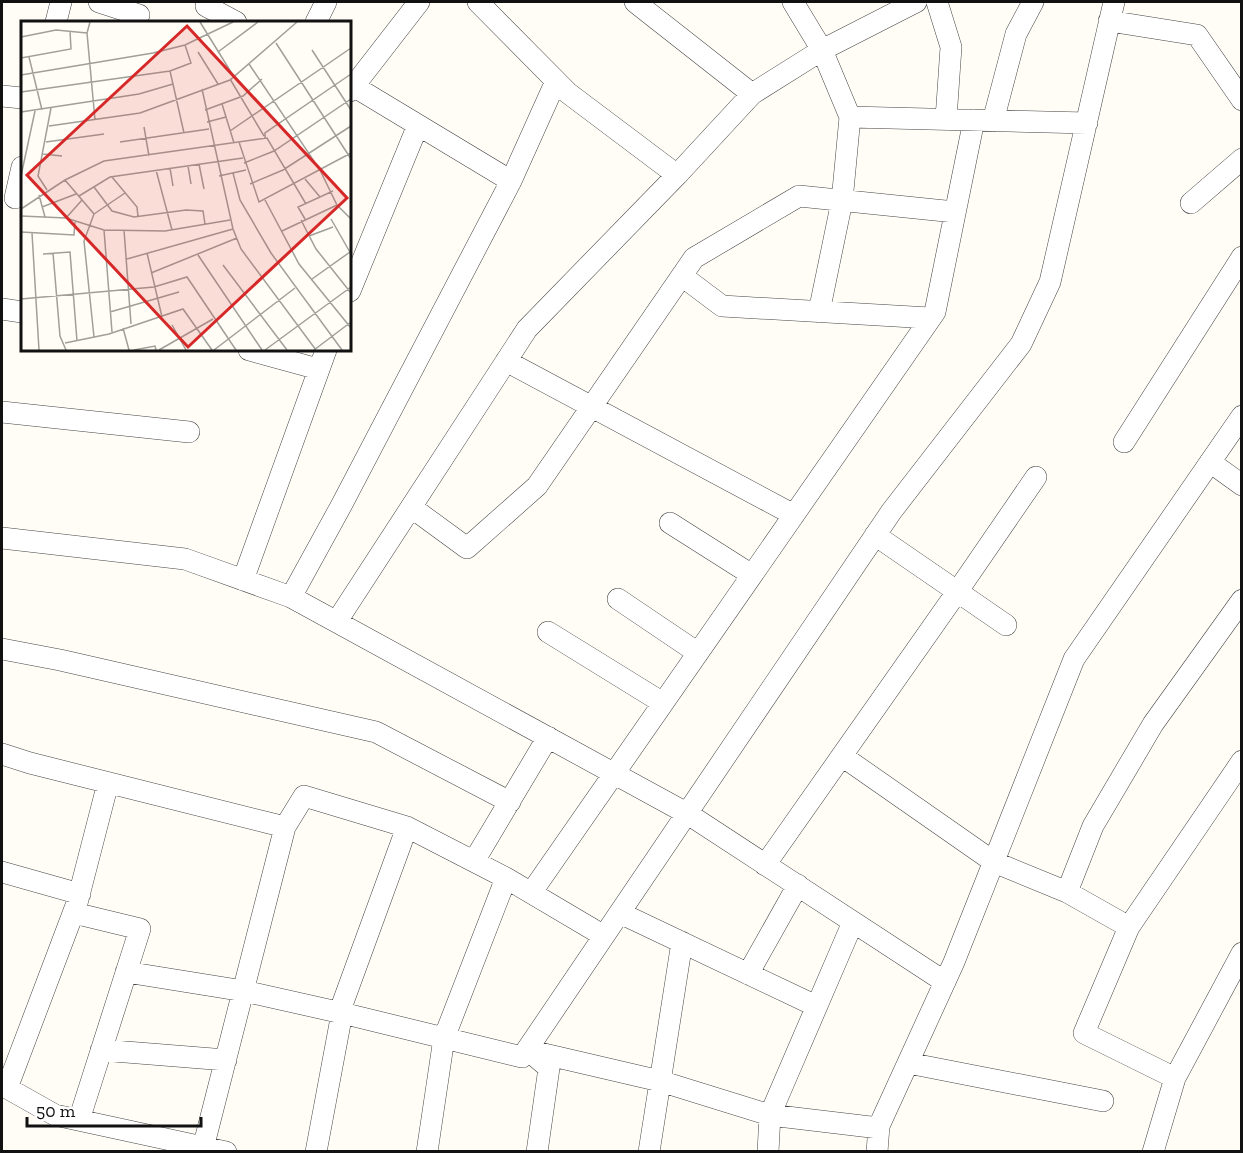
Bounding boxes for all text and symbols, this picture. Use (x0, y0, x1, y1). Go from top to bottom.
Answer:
inset map (21, 21, 351, 351)
scale bar (27, 1090, 201, 1128)
text: 50 m (36, 1100, 76, 1122)

